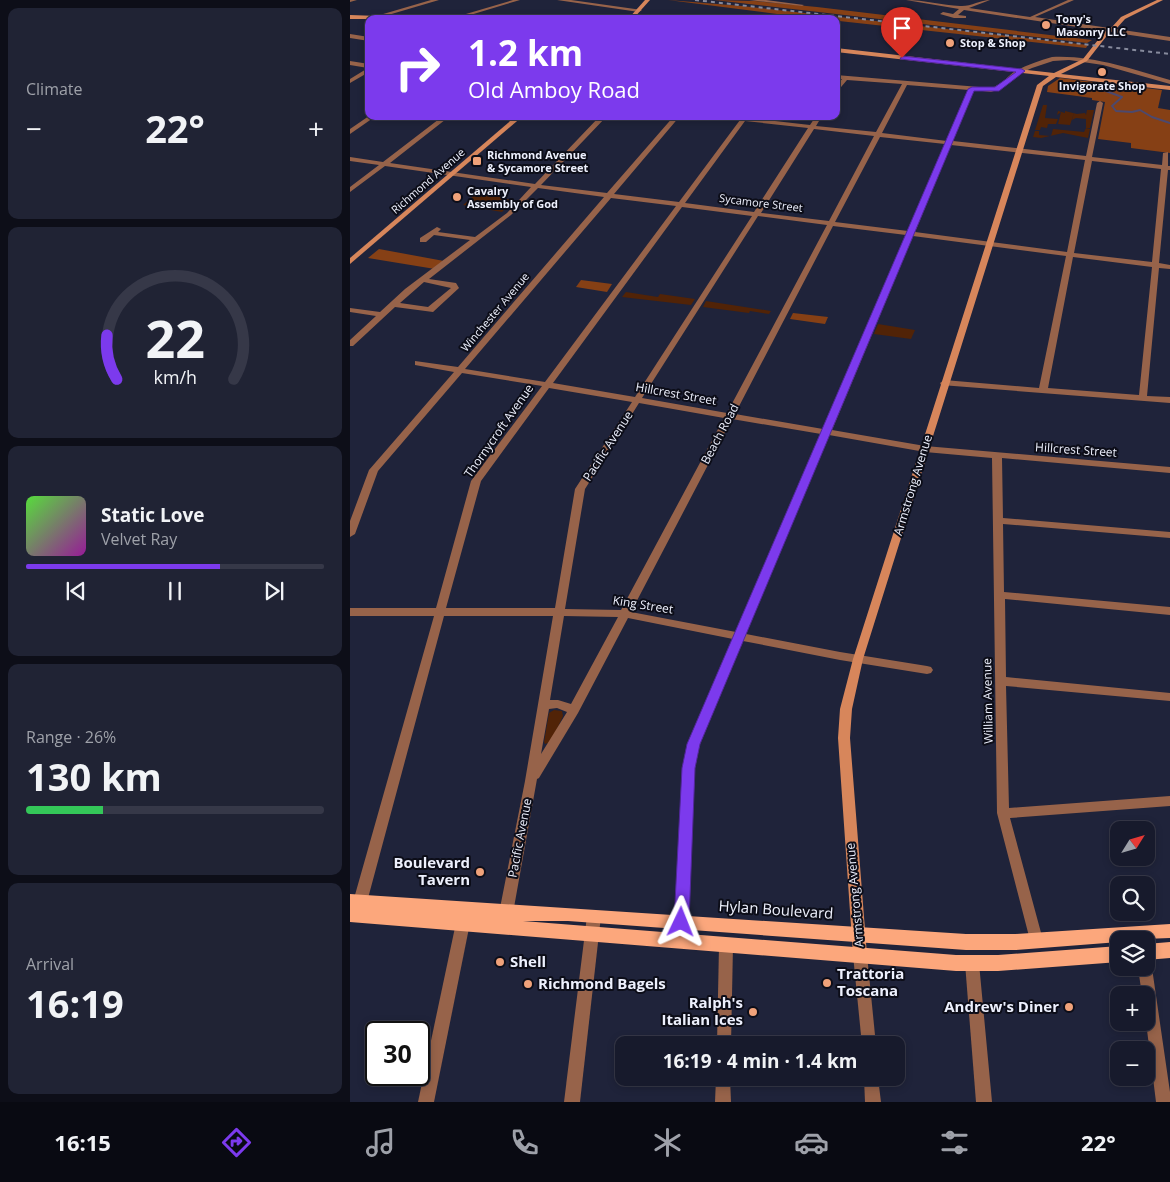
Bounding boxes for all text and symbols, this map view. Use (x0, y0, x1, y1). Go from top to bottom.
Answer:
pin (881, 7, 923, 58)
place label: Tony's Masonry LLC (1056, 11, 1126, 39)
icon: arrive (888, 14, 916, 42)
marker: Tony's Masonry LLC (1040, 19, 1052, 31)
text: 1.2 km (468, 29, 583, 76)
icon: right (385, 35, 450, 100)
place label: Stop & Shop (960, 35, 1026, 50)
marker: Stop & Shop (944, 37, 956, 49)
marker: Invigorate Shop (1096, 66, 1108, 78)
text: Old Amboy Road (468, 74, 640, 104)
text: Climate (26, 78, 83, 100)
place label: Invigorate Shop (1059, 78, 1145, 93)
text: 22° (145, 102, 205, 154)
text: − (26, 109, 42, 147)
text: + (308, 109, 324, 147)
street label: Richmond Avenue (388, 144, 468, 217)
place label: Richmond Avenue & Sycamore Street (487, 147, 589, 175)
marker: Richmond Avenue & Sycamore Street (471, 155, 483, 167)
place label: Cavalry Assembly of God (467, 183, 558, 211)
street label: Sycamore Street (718, 190, 804, 215)
marker: Cavalry Assembly of God (451, 191, 463, 203)
street label: Winchester Avenue (457, 269, 532, 354)
text: 22 (145, 302, 205, 373)
text: km/h (153, 365, 197, 389)
street label: Hillcrest Street (634, 378, 718, 409)
street label: Thornycroft Avenue (460, 380, 537, 481)
street label: Beach Road (697, 401, 743, 467)
street label: Pacific Avenue (579, 407, 637, 484)
street label: Armstrong Avenue (889, 432, 936, 537)
street label: Hillcrest Street (1035, 438, 1118, 461)
text: Static Love (101, 502, 204, 528)
text: Velvet Ray (101, 528, 177, 550)
icon: previous (62, 577, 90, 605)
icon: pause (161, 577, 189, 605)
icon: next (260, 577, 288, 605)
street label: King Street (612, 591, 674, 618)
street label: William Avenue (978, 658, 997, 744)
text: Range · 26% (26, 726, 116, 748)
text: 130 km (26, 750, 162, 802)
street label: Pacific Avenue (503, 797, 536, 879)
north arrow (1110, 821, 1155, 866)
map controls (1110, 821, 1155, 1086)
street label: Armstrong Avenue (841, 842, 868, 948)
place label: Boulevard Tavern (393, 852, 470, 889)
marker: Boulevard Tavern (474, 866, 486, 878)
button: search (1110, 876, 1155, 921)
position arrow (654, 895, 706, 947)
street label: Hylan Boulevard (718, 895, 834, 923)
button: layers (1110, 931, 1155, 976)
place label: Shell (510, 951, 546, 971)
text: Arrival (26, 953, 74, 975)
marker: Shell (494, 956, 506, 968)
place label: Trattoria Toscana (837, 963, 904, 1000)
place label: Richmond Bagels (538, 973, 666, 993)
text: 16:19 (26, 977, 124, 1029)
marker: Trattoria Toscana (821, 977, 833, 989)
marker: Richmond Bagels (522, 978, 534, 990)
button: + (1110, 986, 1155, 1031)
place label: Ralph's Italian Ices (661, 992, 743, 1029)
place label: Andrew's Diner (944, 996, 1059, 1016)
marker: Andrew's Diner (1063, 1001, 1075, 1013)
marker: Ralph's Italian Ices (747, 1006, 759, 1018)
speed limit sign: 30 (365, 1021, 430, 1086)
button: − (1110, 1041, 1155, 1086)
text: 16:19 · 4 min · 1.4 km (663, 1048, 857, 1074)
icon: directions (219, 1125, 254, 1160)
icon: music (363, 1125, 398, 1160)
icon: phone (507, 1125, 542, 1160)
icon: climate (650, 1125, 685, 1160)
icon: car (794, 1125, 829, 1160)
icon: filters (937, 1125, 972, 1160)
text: 16:15 (54, 1127, 111, 1157)
text: 22° (1081, 1127, 1116, 1157)

